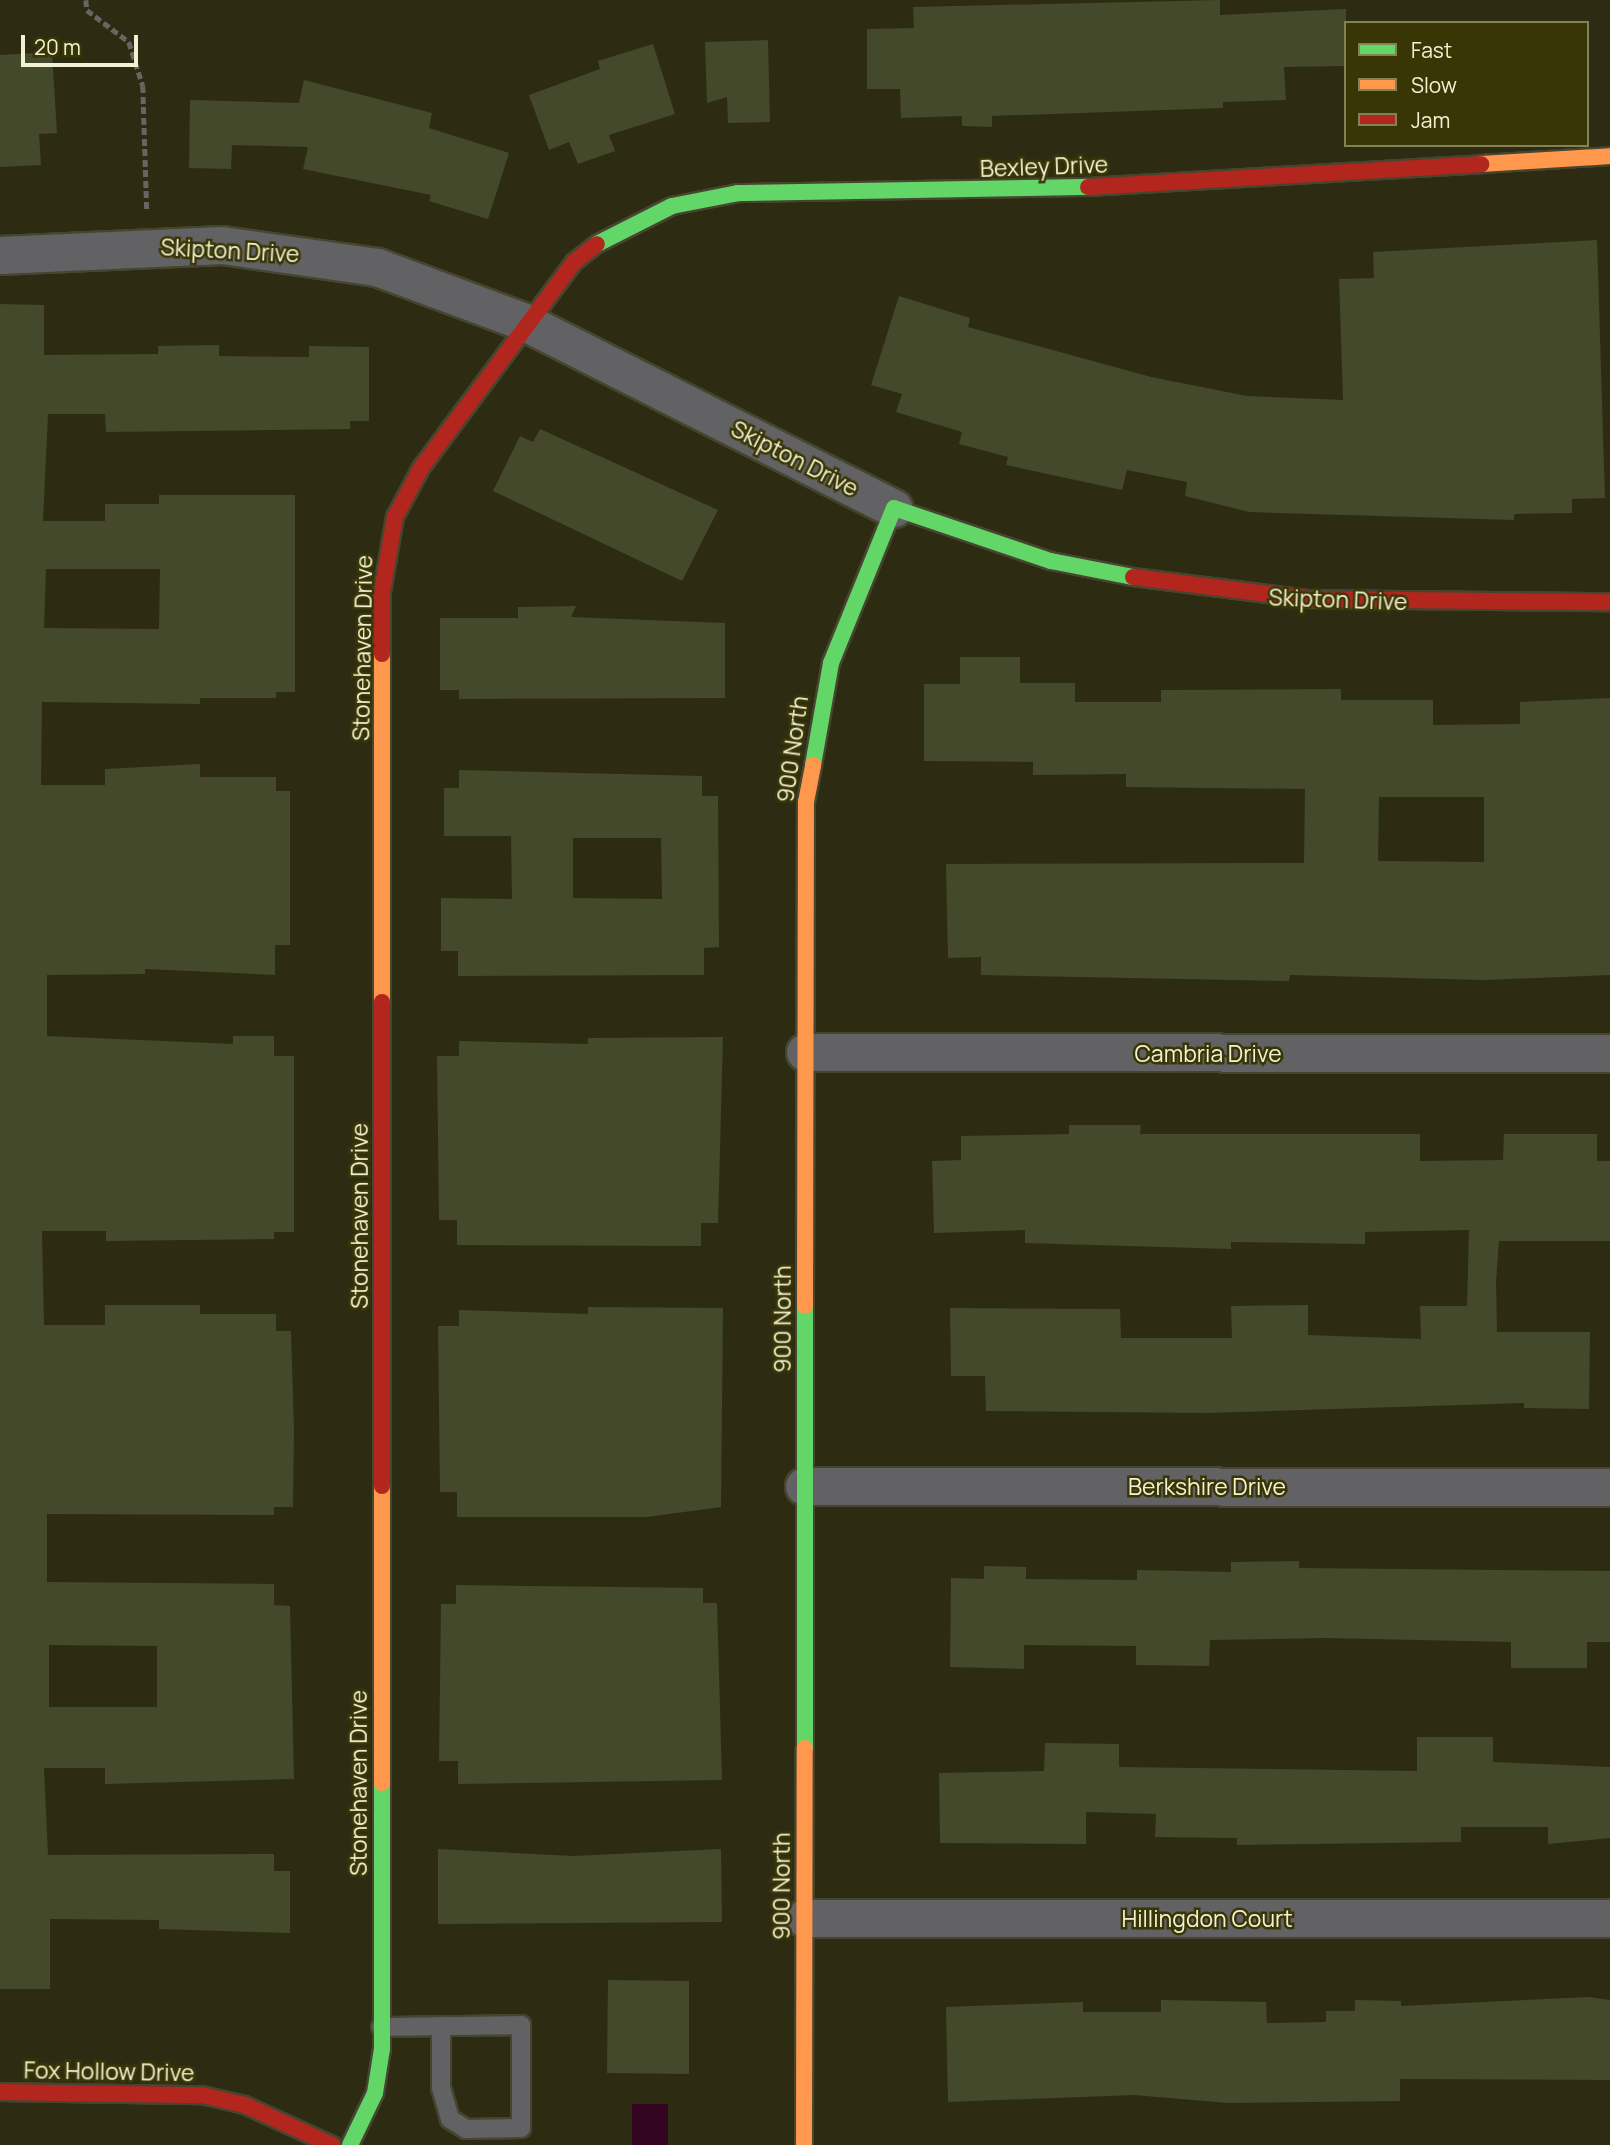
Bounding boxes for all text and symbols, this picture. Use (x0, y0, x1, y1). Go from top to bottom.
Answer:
scale bar (24, 21, 142, 65)
legend (1344, 21, 1589, 147)
text: 20 m (34, 33, 81, 61)
text: Fast (1411, 36, 1452, 64)
text: Slow (1411, 71, 1457, 99)
text: Jam (1411, 106, 1450, 134)
street label: Bexley Drive (979, 150, 1109, 182)
street label: Skipton Drive (160, 233, 300, 267)
street label: Skipton Drive (727, 414, 863, 502)
street label: Stonehaven Drive (347, 555, 377, 741)
street label: Skipton Drive (1268, 583, 1408, 615)
street label: 900 North (771, 694, 813, 804)
street label: Cambria Drive (1134, 1039, 1282, 1067)
street label: Stonehaven Drive (345, 1123, 373, 1309)
street label: 900 North (768, 1265, 796, 1373)
street label: Berkshire Drive (1128, 1472, 1286, 1500)
street label: Stonehaven Drive (344, 1690, 372, 1876)
street label: 900 North (767, 1832, 795, 1940)
street label: Hillingdon Court (1121, 1904, 1293, 1932)
street label: Fox Hollow Drive (23, 2056, 195, 2086)

